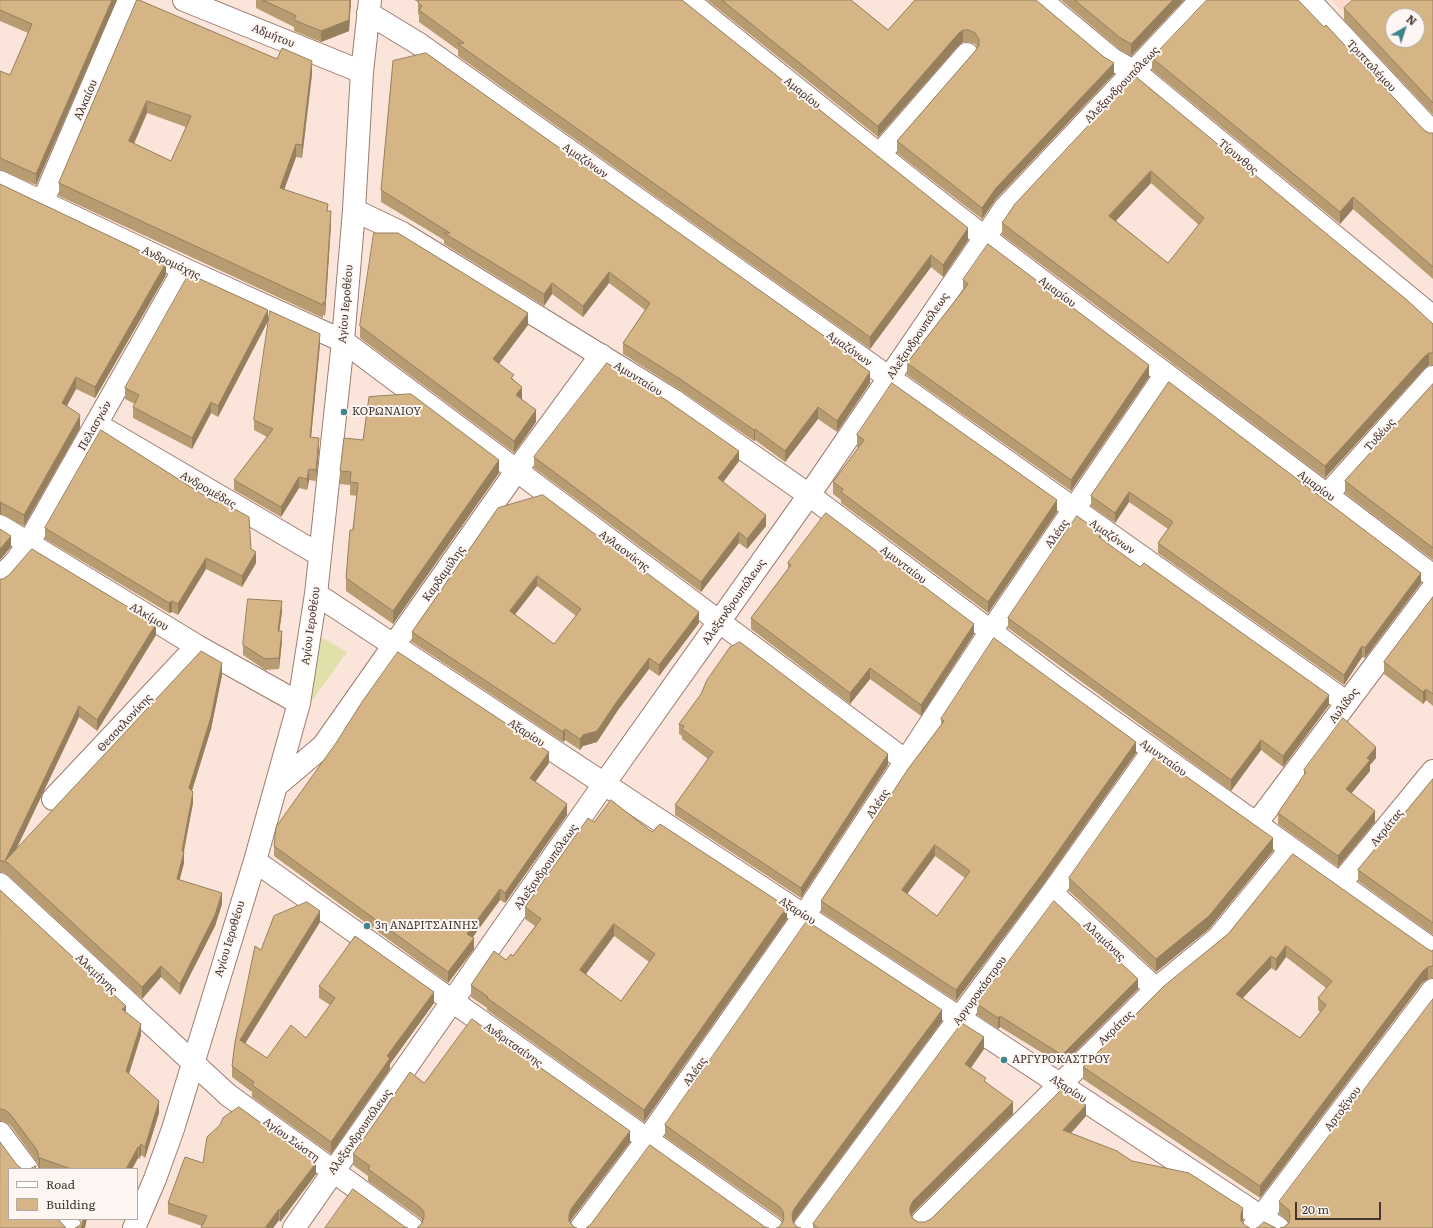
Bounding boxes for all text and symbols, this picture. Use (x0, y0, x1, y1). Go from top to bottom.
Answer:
north arrow (1385, 8, 1425, 48)
text: N (1403, 10, 1421, 29)
street label: Αδμήτου (250, 21, 296, 51)
street label: Τριπτολέμου (1344, 37, 1398, 95)
street label: Αλεξανδρουπόλεως (1082, 44, 1162, 126)
street label: Αμαρίου (781, 74, 823, 112)
street label: Αλκαίου (72, 78, 100, 122)
street label: Τίρυνθος (1215, 137, 1261, 177)
street label: Αμαζόνων (560, 140, 610, 182)
street label: Ανδρομάχης (140, 244, 202, 282)
street label: Αγίου Ιεροθέου (336, 264, 356, 344)
street label: Αμαρίου (1036, 274, 1078, 310)
street label: Αλεξανδρουπόλεως (884, 290, 952, 382)
street label: Αμαζόνων (824, 328, 874, 370)
street label: Αμυνταίου (611, 359, 665, 399)
street label: Πελασγών (75, 399, 115, 453)
place label: ΚΟΡΩΝΑΙΟΥ (352, 405, 421, 419)
marker: ΚΟΡΩΝΑΙΟΥ (339, 407, 349, 417)
street label: Τυδέως (1362, 416, 1398, 454)
street label: Αμαρίου (1295, 468, 1337, 504)
street label: Ανδρομέδας (178, 469, 238, 511)
street label: Αμαζόνων (1087, 516, 1137, 558)
street label: Αλέας (1042, 517, 1072, 551)
street label: Αγλαονίκης (596, 528, 652, 574)
street label: Αμυνταίου (877, 543, 929, 587)
street label: Καρδαμύλης (420, 544, 468, 604)
street label: Αλεξανδρουπόλεως (699, 557, 769, 647)
street label: Αγίου Ιεροθέου (299, 586, 323, 666)
street label: Αλκίμου (127, 600, 171, 634)
street label: Αυλίδος (1326, 686, 1362, 726)
street label: Θεσσαλονίκης (95, 691, 155, 755)
street label: Αξαρίου (505, 716, 547, 750)
street label: Αμυνταίου (1137, 737, 1189, 779)
street label: Αλέας (864, 787, 892, 821)
street label: Ακράτας (1368, 807, 1406, 849)
street label: Αλεξανδρουπόλεως (511, 822, 581, 912)
street label: Αξαρίου (776, 894, 818, 928)
street label: Αγίου Ιεροθέου (212, 899, 248, 979)
street label: Αλαμάνας (1080, 918, 1128, 964)
place label: 3η ΑΝΔΡΙΤΣΑΙΝΗΣ (375, 919, 478, 933)
marker: 3η ΑΝΔΡΙΤΣΑΙΝΗΣ (362, 921, 372, 931)
street label: Αλκμήνης (72, 951, 120, 997)
street label: Αργυροκάστρου (950, 954, 1010, 1028)
street label: Ακράτας (1095, 1008, 1137, 1048)
street label: Ανδριτσαίνης (481, 1020, 545, 1070)
place label: ΑΡΓΥΡΟΚΑΣΤΡΟΥ (1012, 1053, 1110, 1067)
street label: Αλέας (680, 1055, 710, 1089)
marker: ΑΡΓΥΡΟΚΑΣΤΡΟΥ (999, 1055, 1009, 1065)
street label: Αξαρίου (1047, 1072, 1089, 1106)
street label: Αρτοξίνου (1322, 1084, 1364, 1134)
street label: Αλεξανδρουπόλεως (325, 1087, 395, 1177)
street label: Αγίου Σώστη (260, 1115, 322, 1165)
legend (8, 1168, 138, 1220)
text: Road (46, 1175, 75, 1193)
scale bar (1297, 1194, 1383, 1220)
text: Building (46, 1195, 95, 1213)
text: 20 m (1302, 1200, 1329, 1218)

